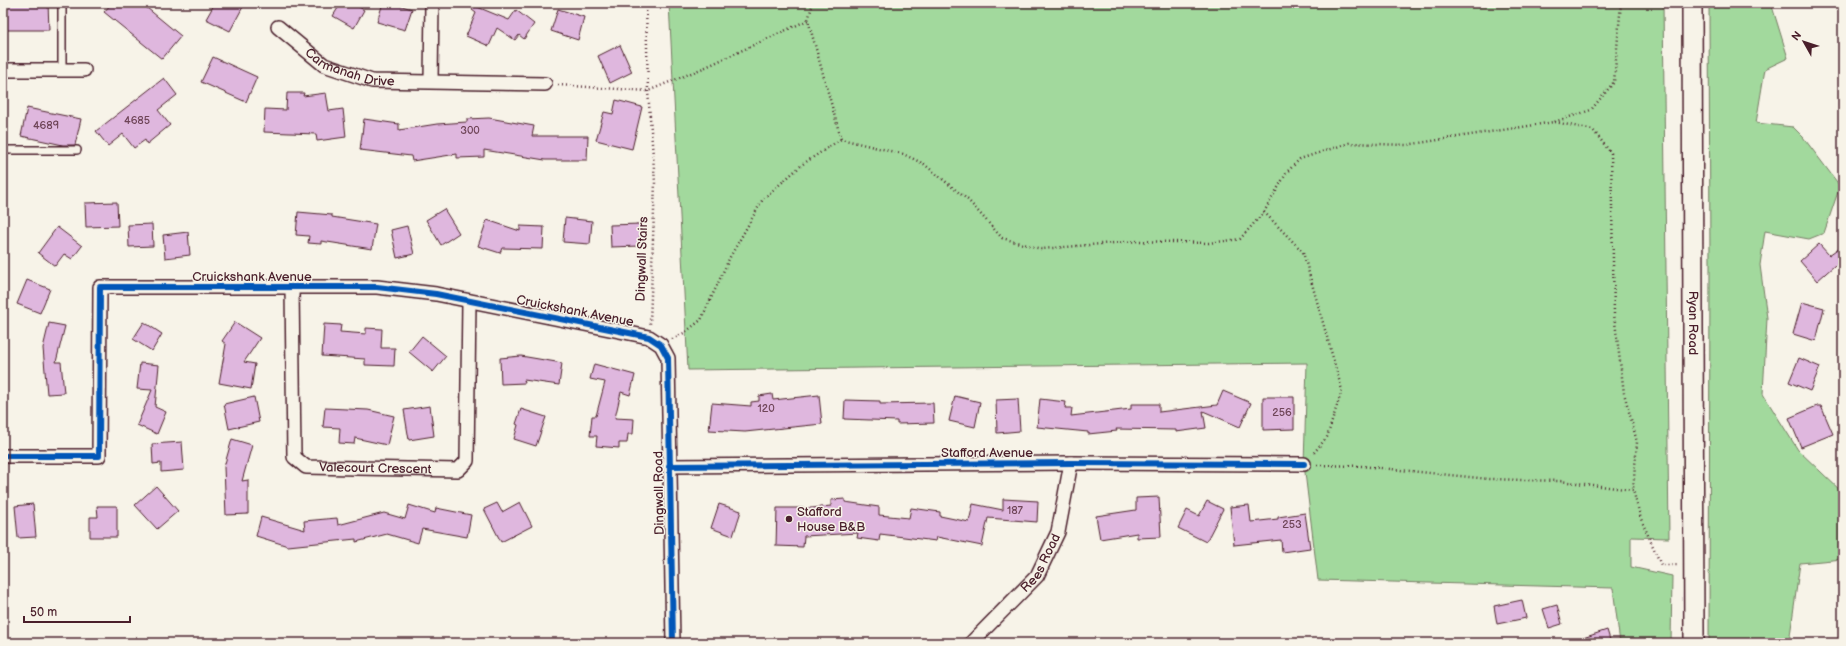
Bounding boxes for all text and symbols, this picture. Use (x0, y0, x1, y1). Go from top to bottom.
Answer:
north arrow (1784, 22, 1824, 62)
text: N (1789, 29, 1804, 43)
street label: Carmanah Drive (302, 45, 395, 89)
house number: 4685 (124, 114, 150, 127)
house number: 4689 (33, 119, 59, 132)
house number: 300 (460, 124, 480, 137)
street label: Dingwall Stairs (633, 215, 652, 302)
street label: Cruickshank Avenue (192, 269, 312, 285)
street label: Ryan Road (1685, 291, 1701, 355)
street label: Cruickshank Avenue (515, 292, 635, 330)
house number: 120 (757, 402, 775, 415)
house number: 256 (1272, 406, 1292, 419)
street label: Stafford Avenue (941, 445, 1033, 461)
street label: Dingwall Road (650, 451, 668, 535)
street label: Valecourt Crescent (319, 459, 432, 477)
place label: Stafford House B&B (797, 504, 865, 535)
house number: 187 (1007, 504, 1024, 517)
marker: Stafford House B&B (784, 514, 794, 524)
house number: 253 (1282, 518, 1302, 531)
street label: Rees Road (1017, 531, 1064, 596)
scale bar (24, 598, 130, 624)
text: 50 m (30, 605, 57, 620)

